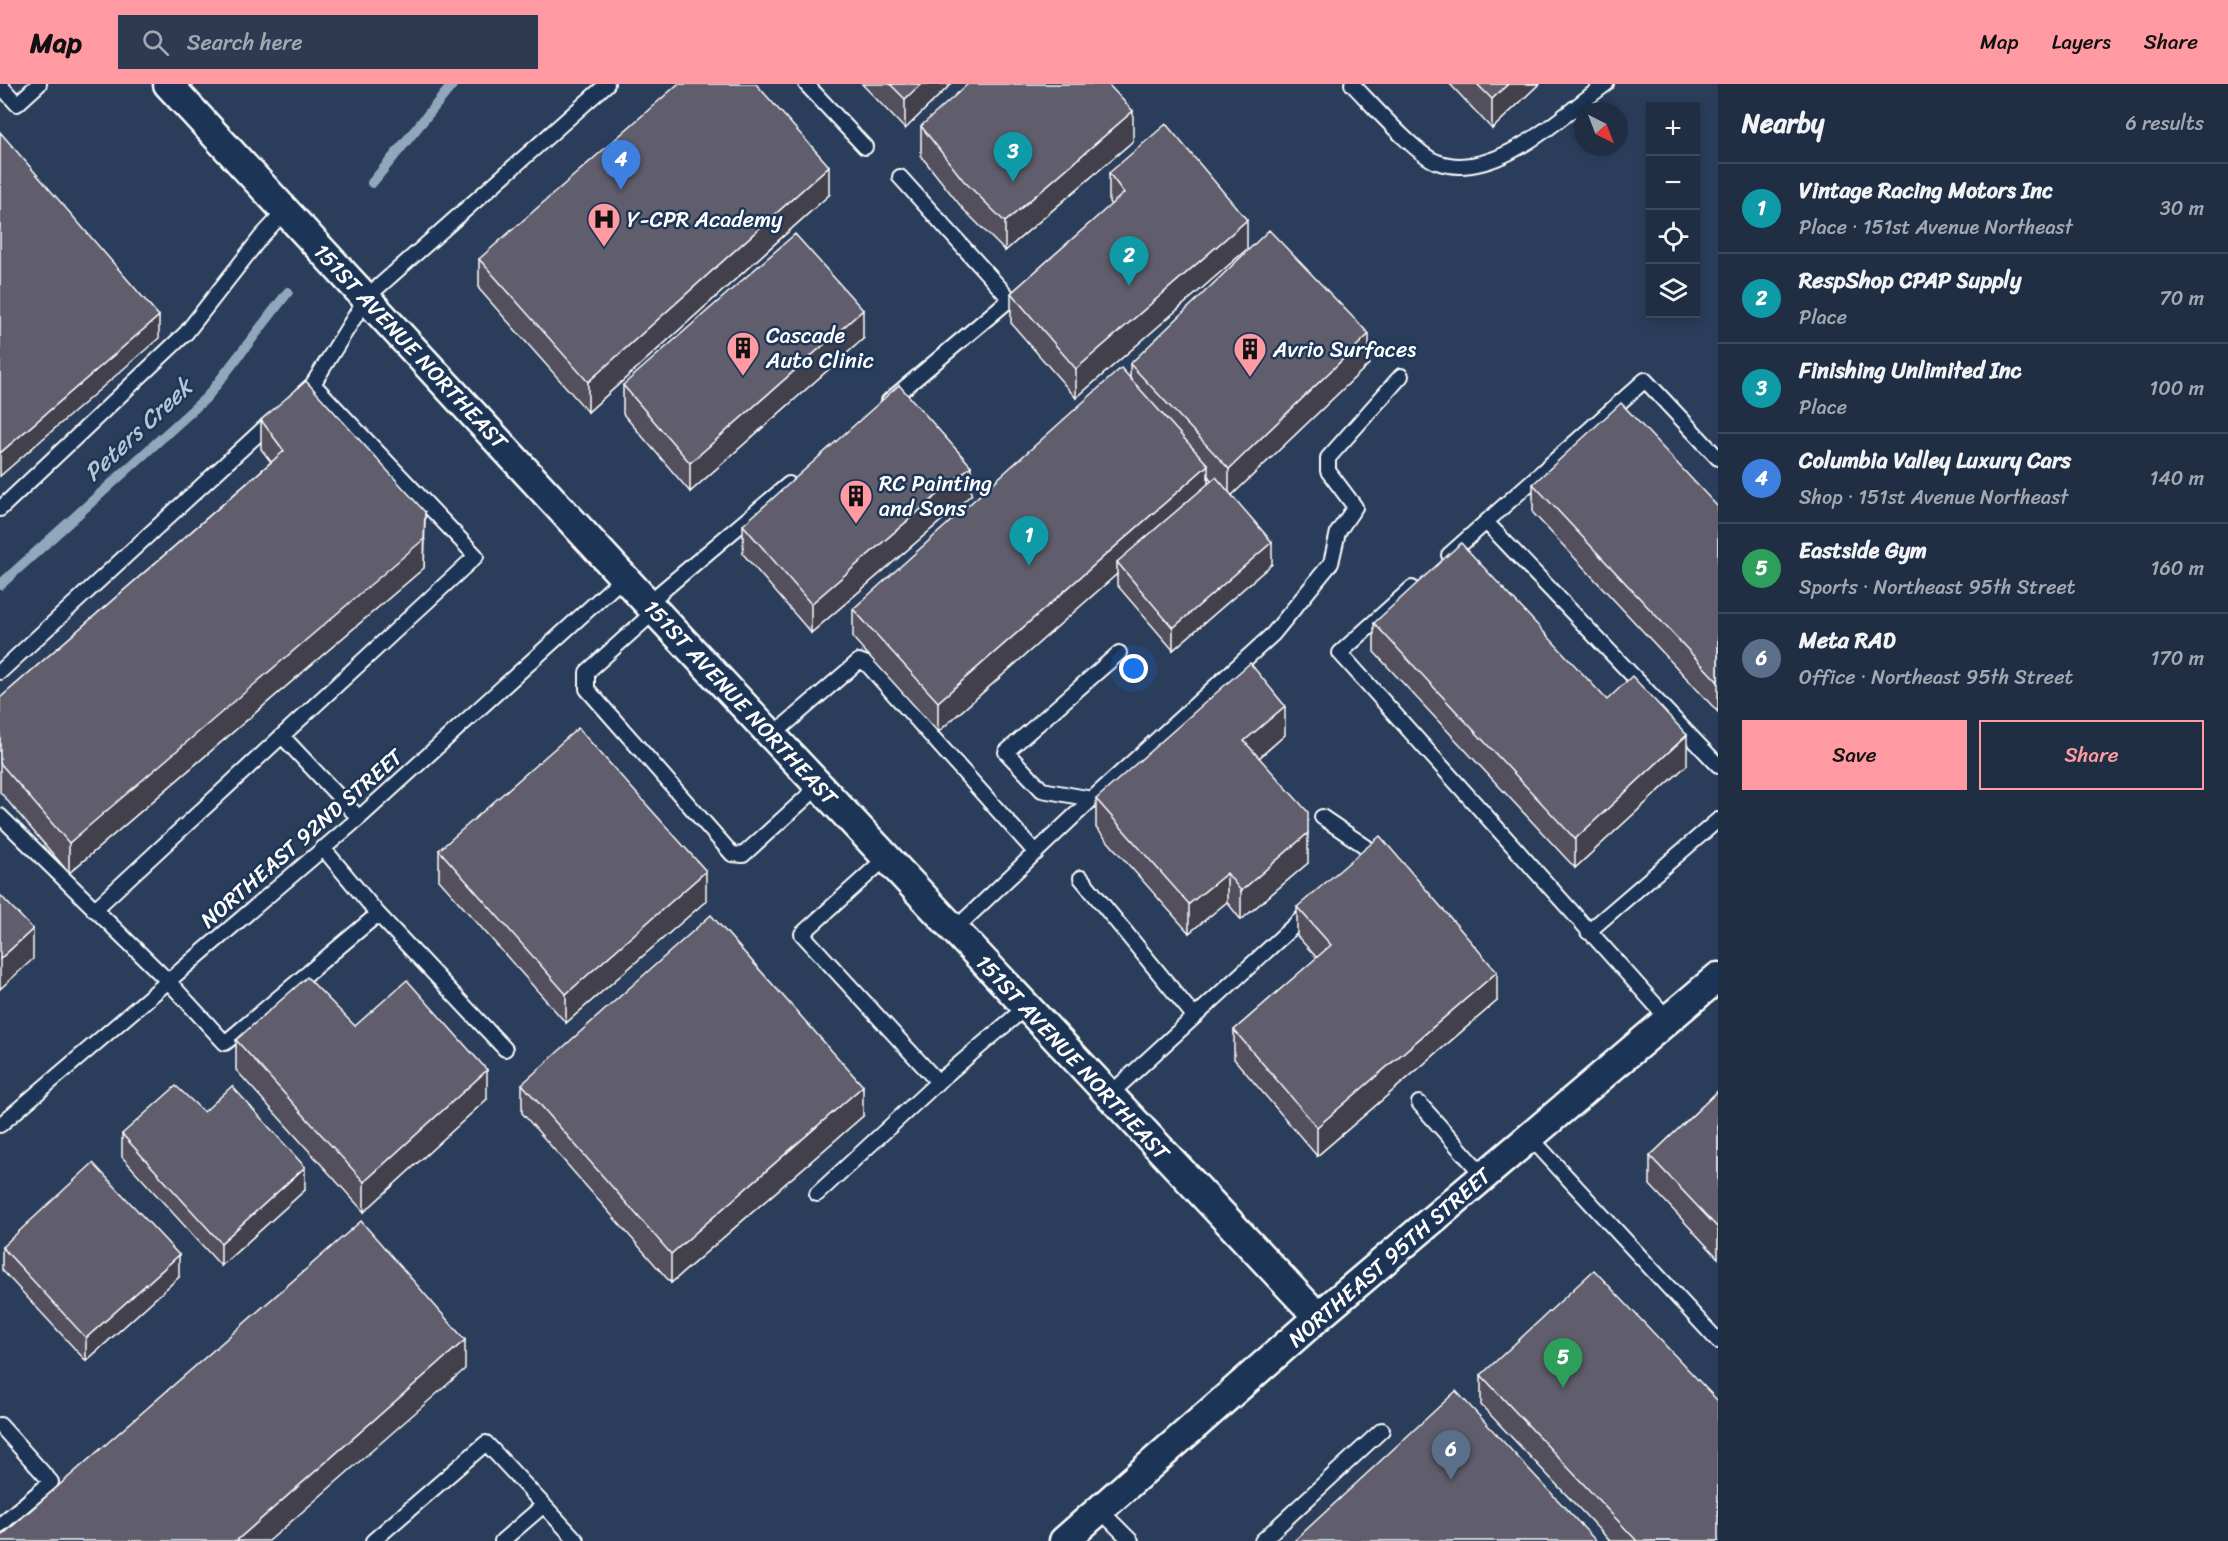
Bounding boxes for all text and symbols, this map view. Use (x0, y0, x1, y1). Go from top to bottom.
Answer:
search box (118, 15, 538, 69)
text: Map (30, 18, 82, 67)
text: Search here (187, 23, 303, 62)
text: Map (1980, 23, 2019, 61)
text: Layers (2052, 23, 2111, 61)
text: Share (2144, 23, 2198, 61)
icon: search (139, 26, 172, 59)
text: Nearby (1742, 100, 1824, 146)
north arrow (1574, 102, 1628, 156)
map controls (1646, 102, 1700, 318)
button: + (1646, 102, 1700, 156)
text: 6 results (2125, 106, 2204, 141)
pin: 3 (994, 132, 1032, 182)
pin: 4 (602, 141, 640, 190)
button: − (1646, 156, 1700, 210)
text: Vintage Racing Motors Inc (1799, 171, 2053, 210)
text: 1 (1757, 191, 1766, 226)
text: 30 m (2160, 191, 2204, 226)
place label: Y-CPR Academy (627, 200, 783, 239)
hospital icon: Y-CPR Academy (586, 201, 622, 248)
button: locate (1646, 210, 1700, 264)
text: Place · 151st Avenue Northeast (1799, 210, 2073, 245)
street label: 151ST AVENUE NORTHEAST (304, 234, 519, 460)
pin: 2 (1110, 236, 1148, 286)
text: RespShop CPAP Supply (1799, 261, 2021, 300)
button: layers (1646, 264, 1700, 318)
text: 2 (1756, 281, 1767, 316)
text: 70 m (2159, 281, 2204, 316)
text: Place (1799, 300, 1847, 335)
place label: Cascade Auto Clinic (765, 316, 874, 380)
building icon: Cascade Auto Clinic (725, 330, 761, 377)
place label: Avrio Surfaces (1272, 330, 1416, 369)
building icon: Avrio Surfaces (1232, 331, 1268, 378)
text: Finishing Unlimited Inc (1799, 351, 2022, 390)
water label: Peters Creek (74, 366, 205, 492)
text: 3 (1756, 371, 1767, 406)
text: 100 m (2150, 371, 2204, 406)
text: Place (1799, 390, 1847, 425)
text: Columbia Valley Luxury Cars (1799, 441, 2071, 480)
text: 4 (1755, 461, 1768, 496)
text: 140 m (2150, 461, 2204, 496)
place label: RC Painting and Sons (879, 464, 992, 528)
building icon: RC Painting and Sons (838, 478, 874, 525)
text: Shop · 151st Avenue Northeast (1799, 480, 2068, 515)
pin: 1 (1010, 516, 1048, 566)
text: Eastside Gym (1799, 531, 1927, 570)
text: 5 (1755, 551, 1768, 586)
text: 160 m (2151, 551, 2204, 586)
text: Sports · Northeast 95th Street (1799, 570, 2075, 605)
street label: 151ST AVENUE NORTHEAST (634, 590, 849, 816)
text: Meta RAD (1799, 621, 1896, 660)
text: 6 (1756, 641, 1767, 676)
text: 170 m (2151, 641, 2204, 676)
your location (1119, 654, 1148, 683)
text: Office · Northeast 95th Street (1799, 660, 2073, 695)
button: Save (1742, 720, 1967, 790)
button: Share (1979, 720, 2204, 790)
street label: NORTHEAST 92ND STREET (191, 738, 413, 938)
street label: 151ST AVENUE NORTHEAST (966, 945, 1181, 1171)
street label: NORTHEAST 95TH STREET (1279, 1157, 1501, 1357)
pin: 5 (1544, 1338, 1582, 1388)
pin: 6 (1432, 1430, 1470, 1480)

